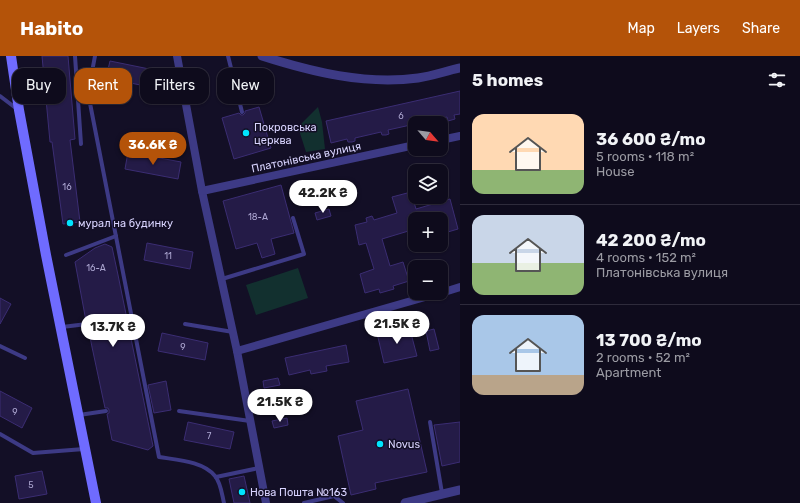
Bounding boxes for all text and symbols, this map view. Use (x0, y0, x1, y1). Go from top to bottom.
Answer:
text: Habito (20, 17, 83, 40)
text: Map (628, 20, 655, 37)
text: Layers (677, 20, 720, 37)
text: Share (742, 20, 780, 37)
chip: Buy (12, 68, 66, 104)
chip: Rent (74, 68, 132, 104)
chip: Filters (140, 68, 209, 104)
chip: New (217, 68, 274, 104)
icon: filters (766, 69, 788, 91)
text: 5 homes (472, 70, 543, 90)
house number: 6 (398, 111, 404, 121)
north arrow (408, 116, 448, 156)
map controls (408, 116, 448, 300)
place label: Покровська церква (254, 121, 317, 147)
marker: Покровська церква (241, 128, 251, 138)
text: 36 600 ₴/mo (596, 129, 706, 149)
icon: home (504, 130, 552, 178)
pin: 36.6K ₴ (116, 132, 190, 166)
text: 36.6K ₴ (128, 137, 178, 152)
street label: Платонівська вулиця (250, 140, 362, 175)
text: 5 rooms · 118 m² (596, 149, 694, 164)
button: layers (408, 164, 448, 204)
text: House (596, 164, 634, 179)
pin: 42.2K ₴ (286, 180, 360, 214)
house number: 16 (62, 182, 72, 192)
text: 42.2K ₴ (298, 185, 348, 200)
house number: 18-А (248, 212, 268, 222)
button: + (408, 212, 448, 252)
place label: мурал на будинку (78, 217, 173, 230)
marker: мурал на будинку (65, 218, 75, 228)
text: 42 200 ₴/mo (596, 230, 706, 250)
icon: home (504, 231, 552, 279)
text: 4 rooms · 152 m² (596, 250, 696, 265)
house number: 11 (164, 251, 172, 261)
button: − (408, 260, 448, 300)
house number: 16-А (86, 263, 106, 273)
text: Платонівська вулиця (596, 265, 728, 280)
pin: 21.5K ₴ (360, 311, 434, 345)
pin: 13.7K ₴ (76, 314, 150, 348)
text: 21.5K ₴ (373, 316, 421, 331)
text: 13.7K ₴ (90, 319, 136, 334)
text: 13 700 ₴/mo (596, 330, 702, 350)
icon: home (504, 331, 552, 379)
house number: 9 (180, 342, 186, 352)
text: 2 rooms · 52 m² (596, 350, 690, 365)
text: Apartment (596, 365, 661, 380)
pin: 21.5K ₴ (243, 389, 317, 423)
text: 21.5K ₴ (256, 394, 304, 409)
house number: 9 (12, 407, 18, 417)
house number: 7 (207, 431, 212, 441)
place label: Novus (388, 438, 420, 451)
marker: Novus (375, 439, 385, 449)
house number: 5 (28, 480, 34, 490)
place label: Нова Пошта №163 (250, 486, 347, 499)
marker: Нова Пошта №163 (237, 487, 247, 497)

